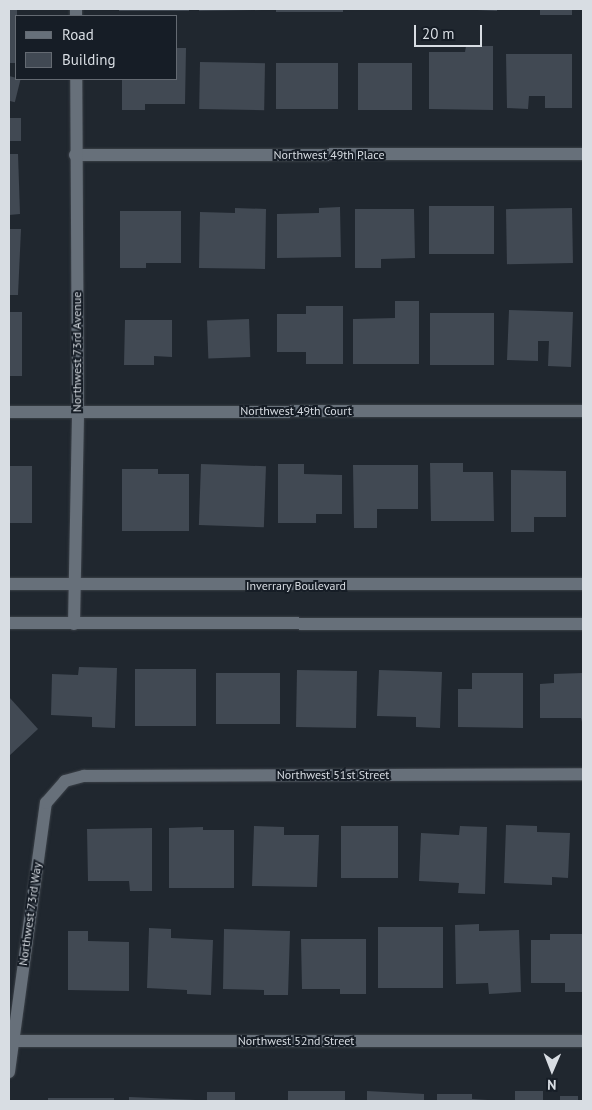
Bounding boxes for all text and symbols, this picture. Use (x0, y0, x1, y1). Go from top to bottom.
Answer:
legend (15, 15, 178, 80)
scale bar (417, 15, 484, 47)
text: 20 m (422, 24, 455, 43)
text: Road (62, 25, 94, 44)
text: Building (62, 50, 116, 69)
street label: Northwest 49th Place (274, 148, 384, 162)
street label: Northwest 73rd Avenue (70, 292, 84, 412)
street label: Northwest 49th Court (240, 404, 352, 418)
street label: Inverrary Boulevard (246, 579, 346, 593)
street label: Northwest 51st Street (277, 768, 389, 782)
street label: Northwest 73rd Way (16, 861, 44, 967)
street label: Northwest 52nd Street (238, 1034, 354, 1048)
north arrow (527, 1045, 577, 1095)
text: N (547, 1076, 557, 1094)

